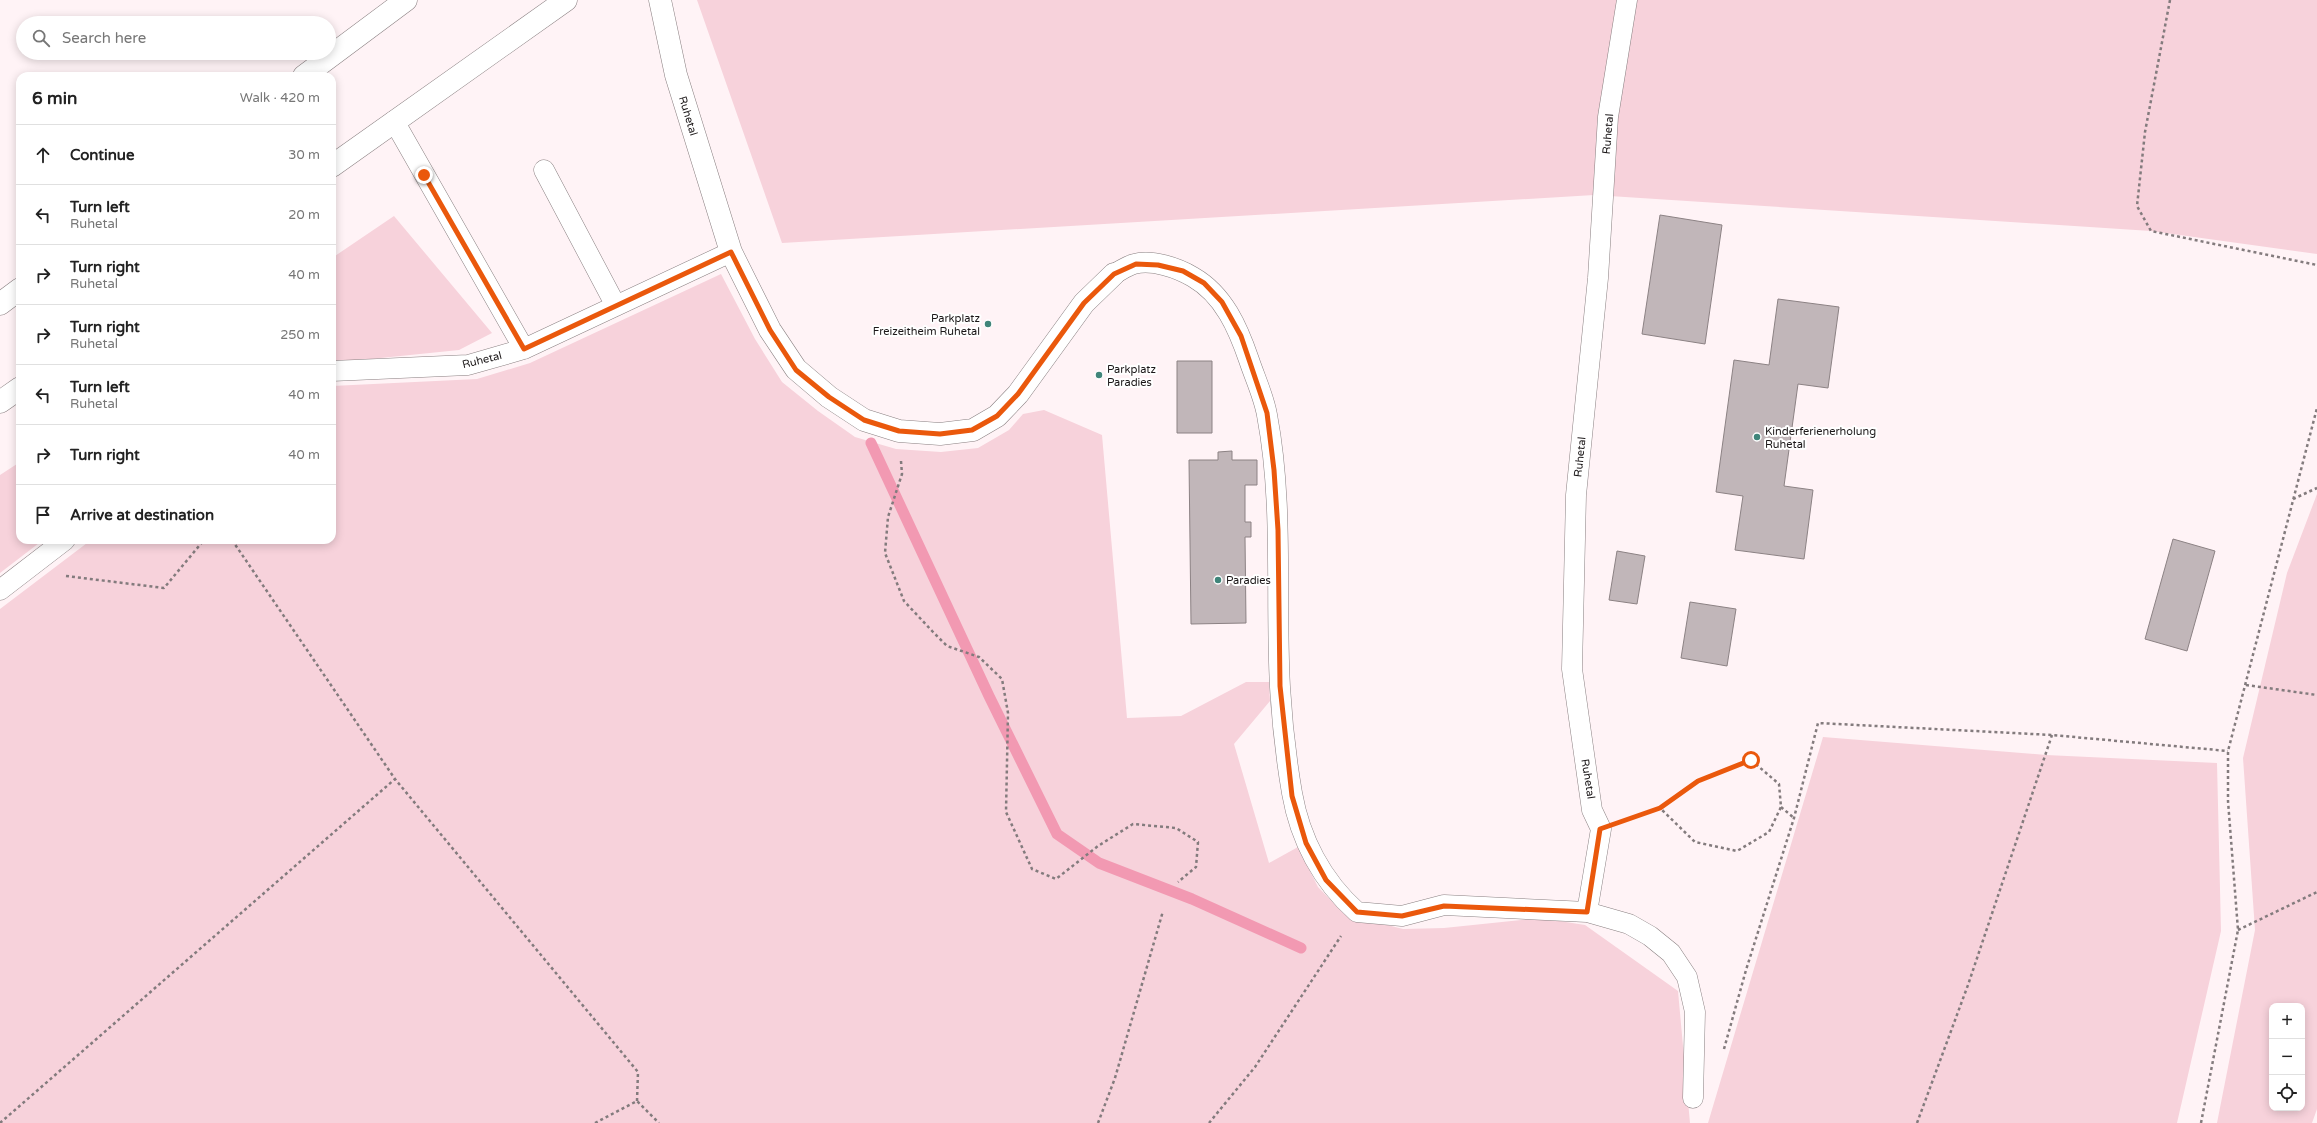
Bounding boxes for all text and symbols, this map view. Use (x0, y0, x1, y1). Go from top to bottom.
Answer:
search box (16, 16, 336, 60)
icon: search (30, 27, 52, 49)
text: Search here (62, 29, 146, 47)
text: 6 min (32, 88, 77, 109)
text: Walk · 420 m (240, 90, 320, 106)
street label: Ruhetal (676, 95, 700, 137)
street label: Ruhetal (1600, 113, 1616, 155)
icon: ahead (32, 144, 54, 166)
text: Continue (70, 146, 134, 164)
text: 30 m (288, 147, 320, 163)
route end (415, 166, 433, 184)
text: Turn left (70, 198, 130, 216)
icon: left (32, 204, 54, 226)
text: 20 m (288, 207, 320, 223)
text: Ruhetal (70, 216, 118, 232)
text: Turn right (70, 258, 140, 276)
icon: right (32, 264, 54, 286)
text: 40 m (288, 267, 320, 283)
text: Ruhetal (70, 276, 118, 292)
place label: Parkplatz Freizeitheim Ruhetal (873, 312, 981, 338)
text: Turn right (70, 318, 140, 336)
marker: Parkplatz Freizeitheim Ruhetal (983, 319, 993, 329)
icon: right (32, 324, 54, 346)
text: 250 m (280, 327, 320, 343)
text: Ruhetal (70, 336, 118, 352)
street label: Ruhetal (461, 349, 503, 371)
place label: Parkplatz Paradies (1107, 363, 1156, 389)
marker: Parkplatz Paradies (1094, 370, 1104, 380)
text: Turn left (70, 378, 130, 396)
icon: left (32, 384, 54, 406)
text: 40 m (288, 387, 320, 403)
text: Ruhetal (70, 396, 118, 412)
place label: Kinderferienerholung Ruhetal (1765, 425, 1876, 451)
marker: Kinderferienerholung Ruhetal (1752, 432, 1762, 442)
street label: Ruhetal (1571, 436, 1589, 478)
icon: right (32, 444, 54, 466)
text: Turn right (70, 446, 140, 464)
text: 40 m (288, 447, 320, 463)
icon: arrive (32, 504, 54, 526)
text: Arrive at destination (70, 506, 214, 524)
place label: Paradies (1226, 574, 1271, 587)
marker: Paradies (1213, 575, 1223, 585)
route start (1742, 751, 1760, 769)
street label: Ruhetal (1578, 758, 1598, 800)
map controls (2269, 1003, 2305, 1111)
button: + (2269, 1003, 2305, 1039)
button: − (2269, 1039, 2305, 1075)
button: locate (2269, 1075, 2305, 1111)

